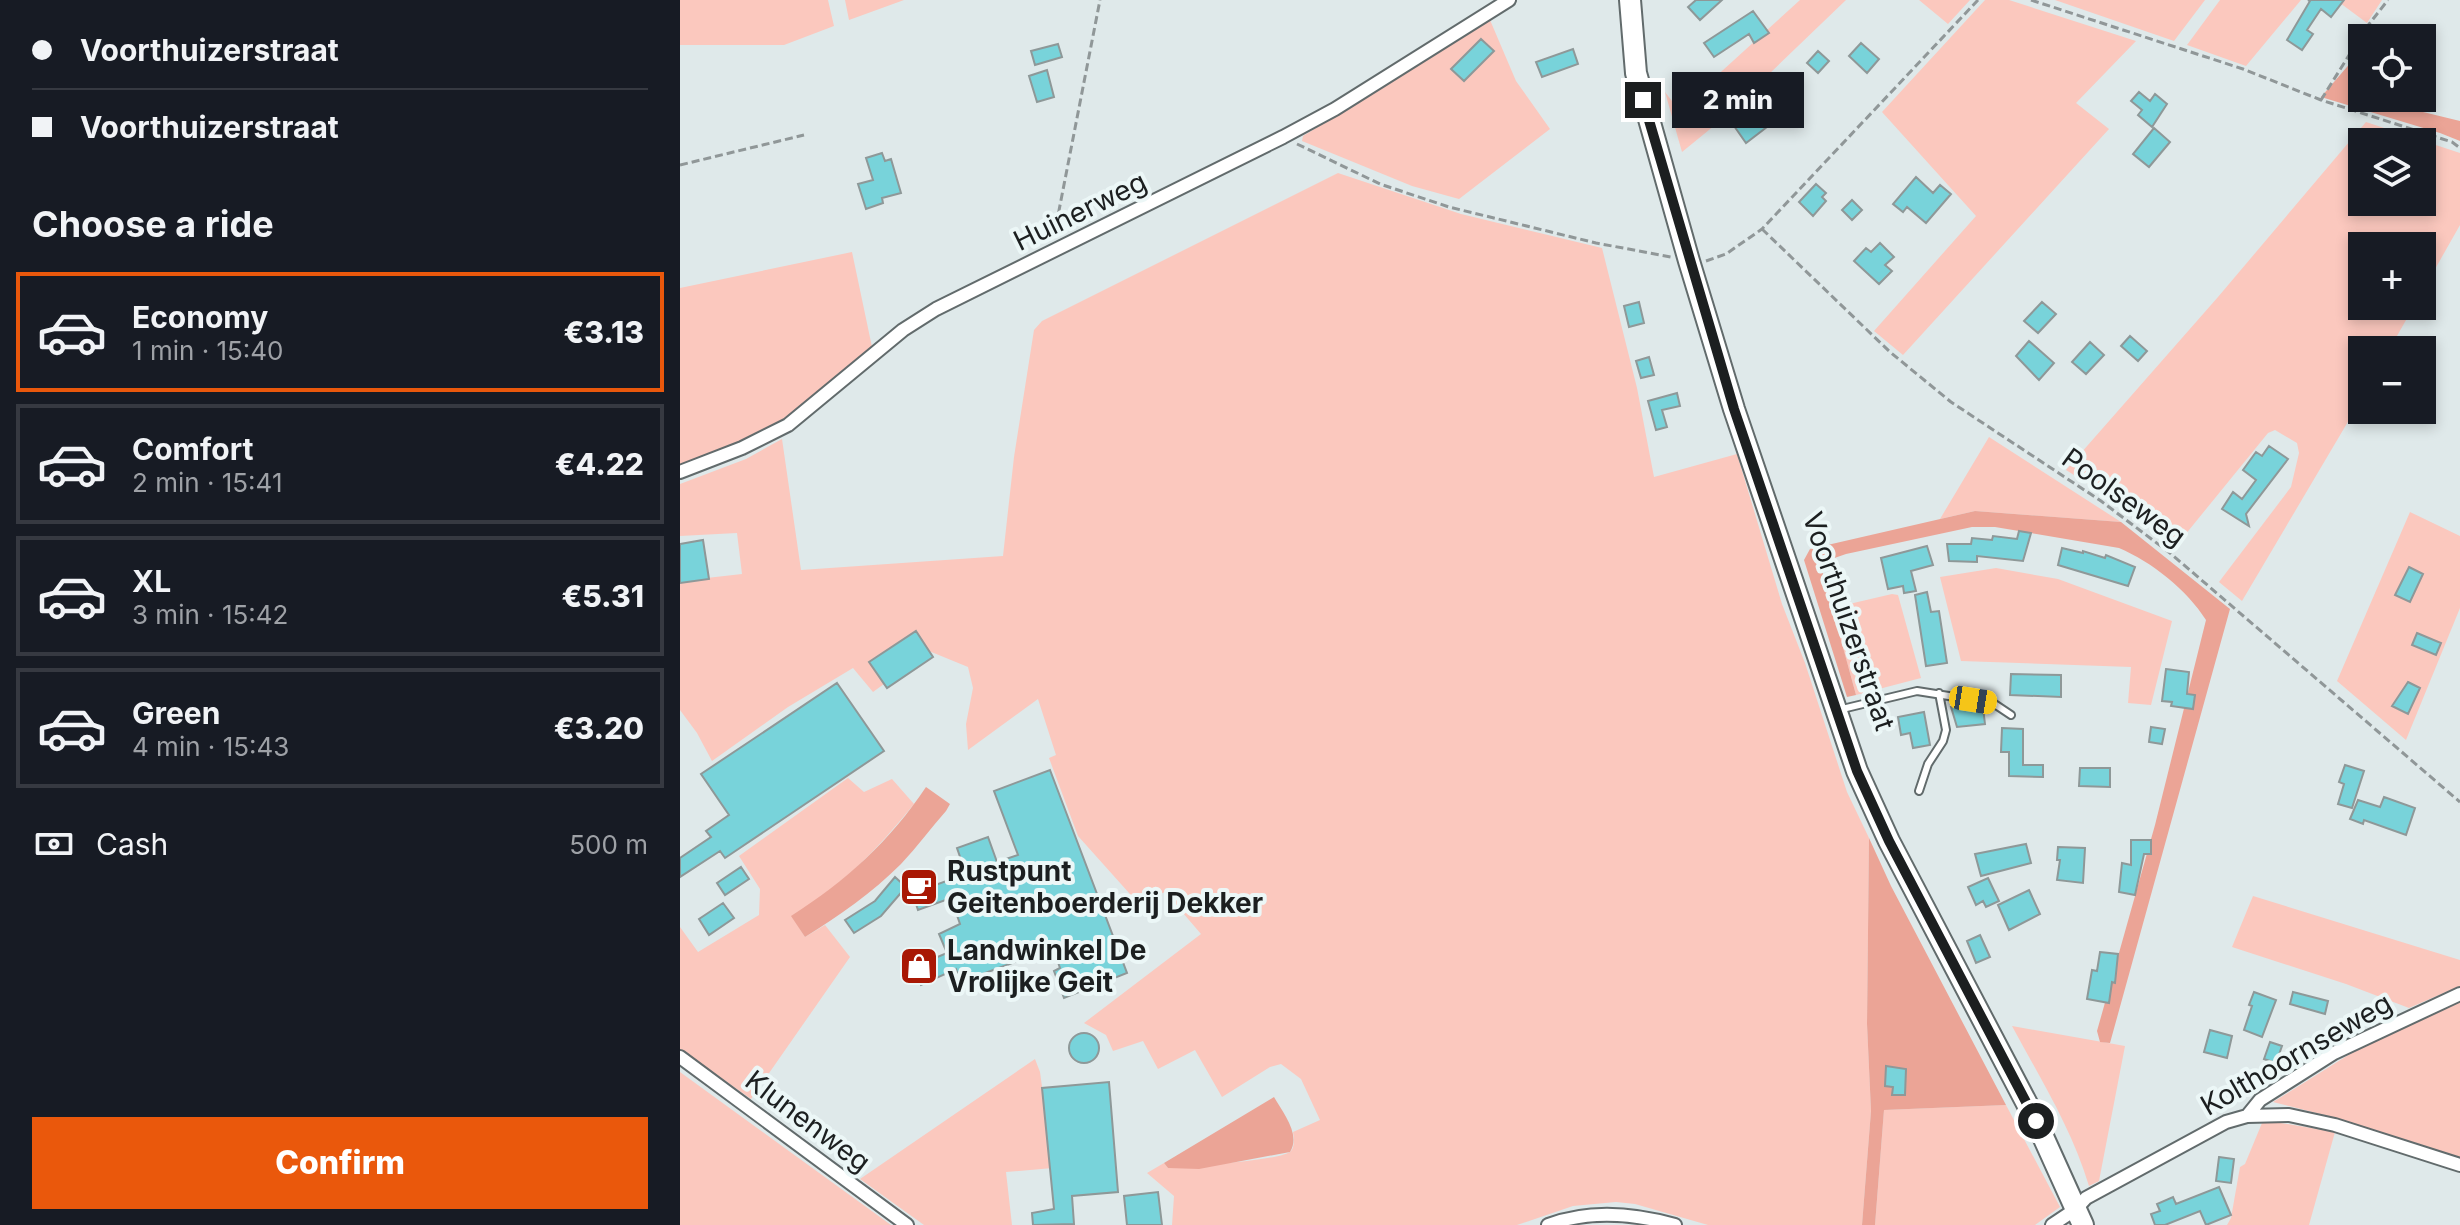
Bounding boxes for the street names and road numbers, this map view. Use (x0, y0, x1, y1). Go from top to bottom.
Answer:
street label: Huinerweg (1008, 164, 1152, 258)
street label: Poolseweg (2056, 441, 2192, 553)
street label: Voorthuizerstraat (1796, 507, 1902, 735)
street label: Kolthoornseweg (2194, 986, 2398, 1122)
street label: Klunenweg (739, 1063, 877, 1179)

